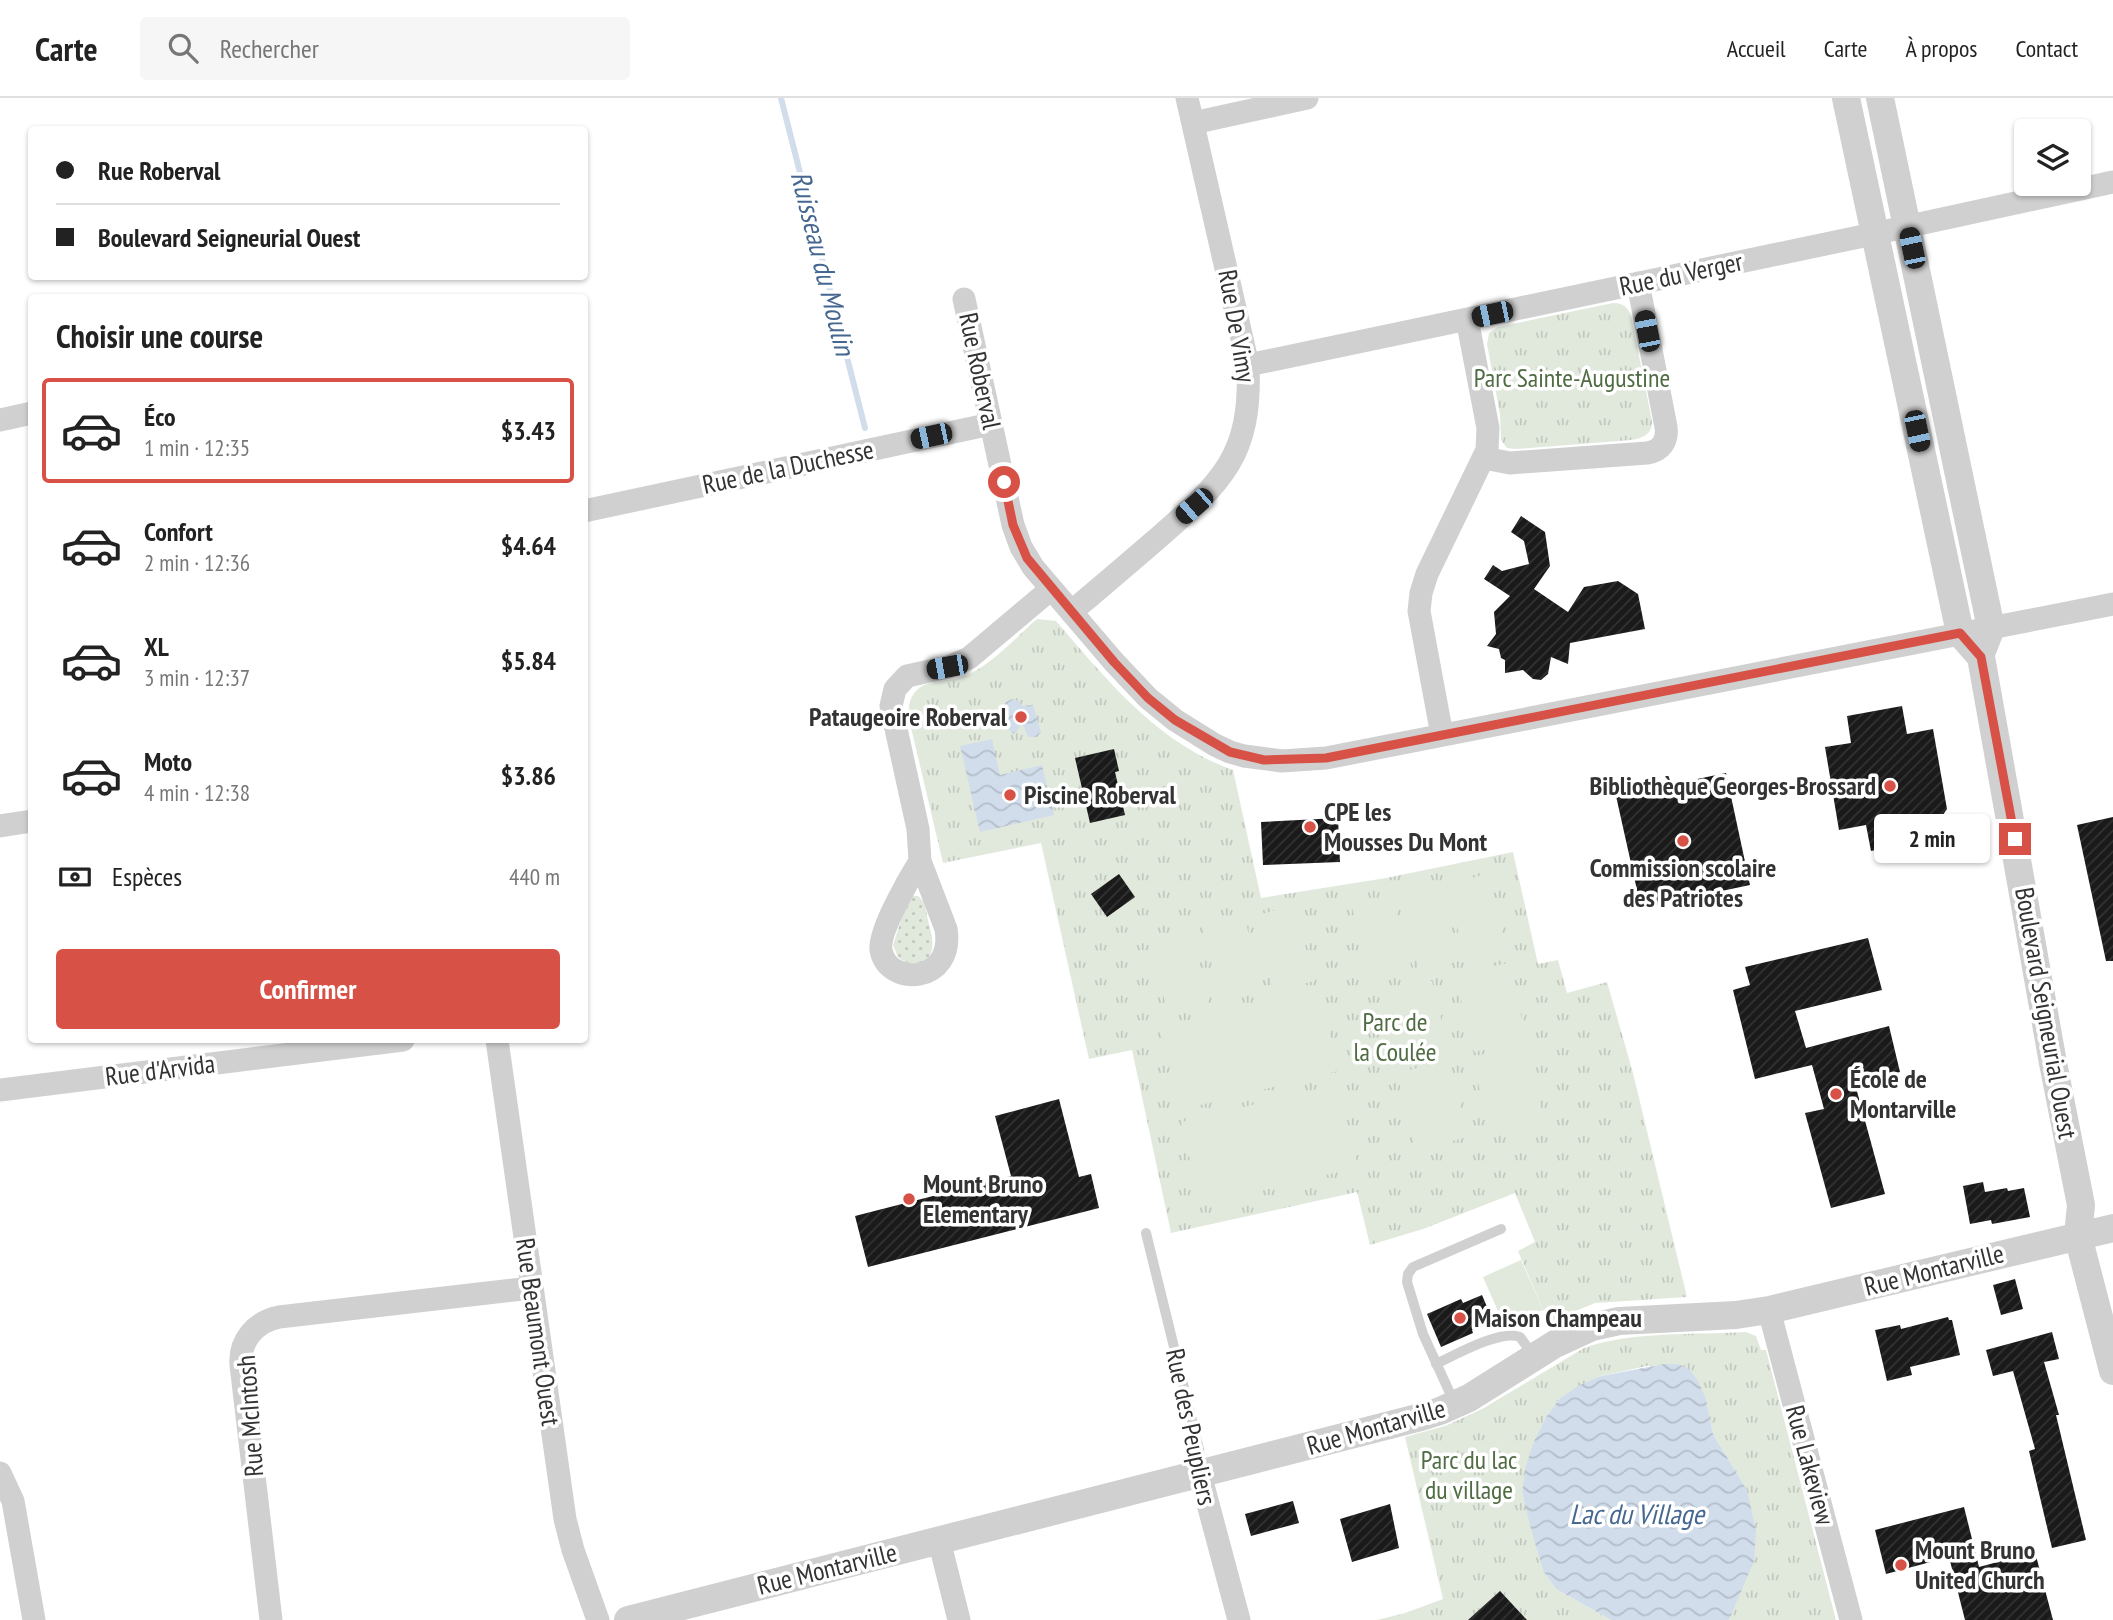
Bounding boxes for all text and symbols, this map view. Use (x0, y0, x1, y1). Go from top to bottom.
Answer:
search box (140, 17, 630, 80)
text: Carte (35, 27, 98, 70)
icon: search (164, 29, 202, 67)
text: Rechercher (220, 32, 319, 65)
text: Accueil (1727, 33, 1786, 64)
text: Carte (1824, 33, 1867, 64)
text: À propos (1905, 33, 1977, 64)
text: Contact (2015, 33, 2078, 64)
map controls (2014, 119, 2091, 196)
button: layers (2014, 119, 2091, 196)
text: Rue Roberval (98, 154, 220, 187)
water label: Ruisseau du Moulin (783, 167, 865, 361)
text: Boulevard Seigneurial Ouest (98, 221, 360, 254)
car (1898, 225, 1927, 271)
street label: Rue du Verger (1616, 244, 1746, 303)
street label: Rue De Vimy (1211, 267, 1264, 385)
car (1470, 299, 1515, 329)
car (1633, 308, 1662, 354)
street label: Rue Roberval (952, 310, 1009, 432)
text: Choisir une course (56, 315, 263, 357)
park label: Parc Sainte-Augustine (1474, 361, 1670, 394)
icon: car (60, 399, 123, 462)
text: Éco (144, 400, 176, 433)
car (1903, 408, 1932, 454)
text: $3.43 (501, 414, 556, 447)
car (909, 421, 954, 451)
street label: Rue de la Duchesse (699, 432, 877, 501)
text: 1 min · 12:35 (144, 433, 250, 462)
route start (988, 466, 1020, 498)
car (1172, 484, 1217, 528)
icon: car (60, 514, 123, 577)
text: Confort (144, 515, 213, 548)
text: $4.64 (501, 529, 556, 562)
text: 2 min · 12:36 (144, 548, 250, 577)
icon: car (60, 629, 123, 692)
text: XL (144, 630, 169, 663)
text: $5.84 (501, 644, 556, 677)
car (925, 653, 970, 681)
text: 3 min · 12:37 (144, 663, 250, 692)
place label: Pataugeoire Roberval (809, 700, 1008, 733)
marker: Pataugeoire Roberval (1013, 709, 1029, 725)
icon: car (60, 744, 123, 807)
text: Moto (144, 745, 192, 778)
text: $3.86 (501, 759, 556, 792)
place label: Bibliothèque Georges-Brossard (1590, 769, 1876, 802)
text: 4 min · 12:38 (144, 778, 250, 807)
place label: Piscine Roberval (1024, 778, 1176, 811)
marker: Bibliothèque Georges-Brossard (1882, 778, 1898, 794)
marker: Piscine Roberval (1002, 787, 1018, 803)
place label: CPE les Mousses Du Mont (1324, 795, 1488, 858)
callout: 2 min (1875, 814, 1990, 864)
marker: CPE les Mousses Du Mont (1302, 819, 1318, 835)
route end (1999, 823, 2031, 855)
text: 2 min (1909, 824, 1955, 853)
marker: Commission scolaire des Patriotes (1675, 833, 1691, 849)
place label: Commission scolaire des Patriotes (1590, 851, 1776, 914)
icon: cash (56, 858, 94, 896)
text: Espèces (112, 860, 182, 893)
text: 440 m (509, 862, 560, 891)
street label: Boulevard Seigneurial Ouest (2008, 885, 2085, 1141)
button: Confirmer (56, 949, 560, 1029)
park label: Parc de la Coulée (1354, 1005, 1437, 1068)
street label: Rue d'Arvida (103, 1046, 217, 1093)
place label: École de Montarville (1850, 1062, 1956, 1125)
marker: École de Montarville (1828, 1086, 1844, 1102)
place label: Mount Bruno Elementary (923, 1167, 1043, 1230)
marker: Mount Bruno Elementary (901, 1191, 917, 1207)
street label: Rue Beaumont Ouest (509, 1236, 568, 1428)
street label: Rue Montarville (1861, 1236, 2007, 1303)
place label: Maison Champeau (1474, 1301, 1642, 1334)
marker: Maison Champeau (1452, 1310, 1468, 1326)
street label: Rue des Peupliers (1159, 1346, 1224, 1508)
street label: Rue McIntosh (229, 1354, 270, 1478)
street label: Rue Montarville (1303, 1391, 1449, 1462)
street label: Rue Lakeview (1779, 1401, 1842, 1529)
park label: Parc du lac du village (1421, 1443, 1517, 1506)
water label: Lac du Village (1570, 1495, 1707, 1532)
place label: Mount Bruno United Church (1915, 1533, 2045, 1596)
street label: Rue Montarville (754, 1535, 900, 1602)
marker: Mount Bruno United Church (1893, 1557, 1909, 1573)

